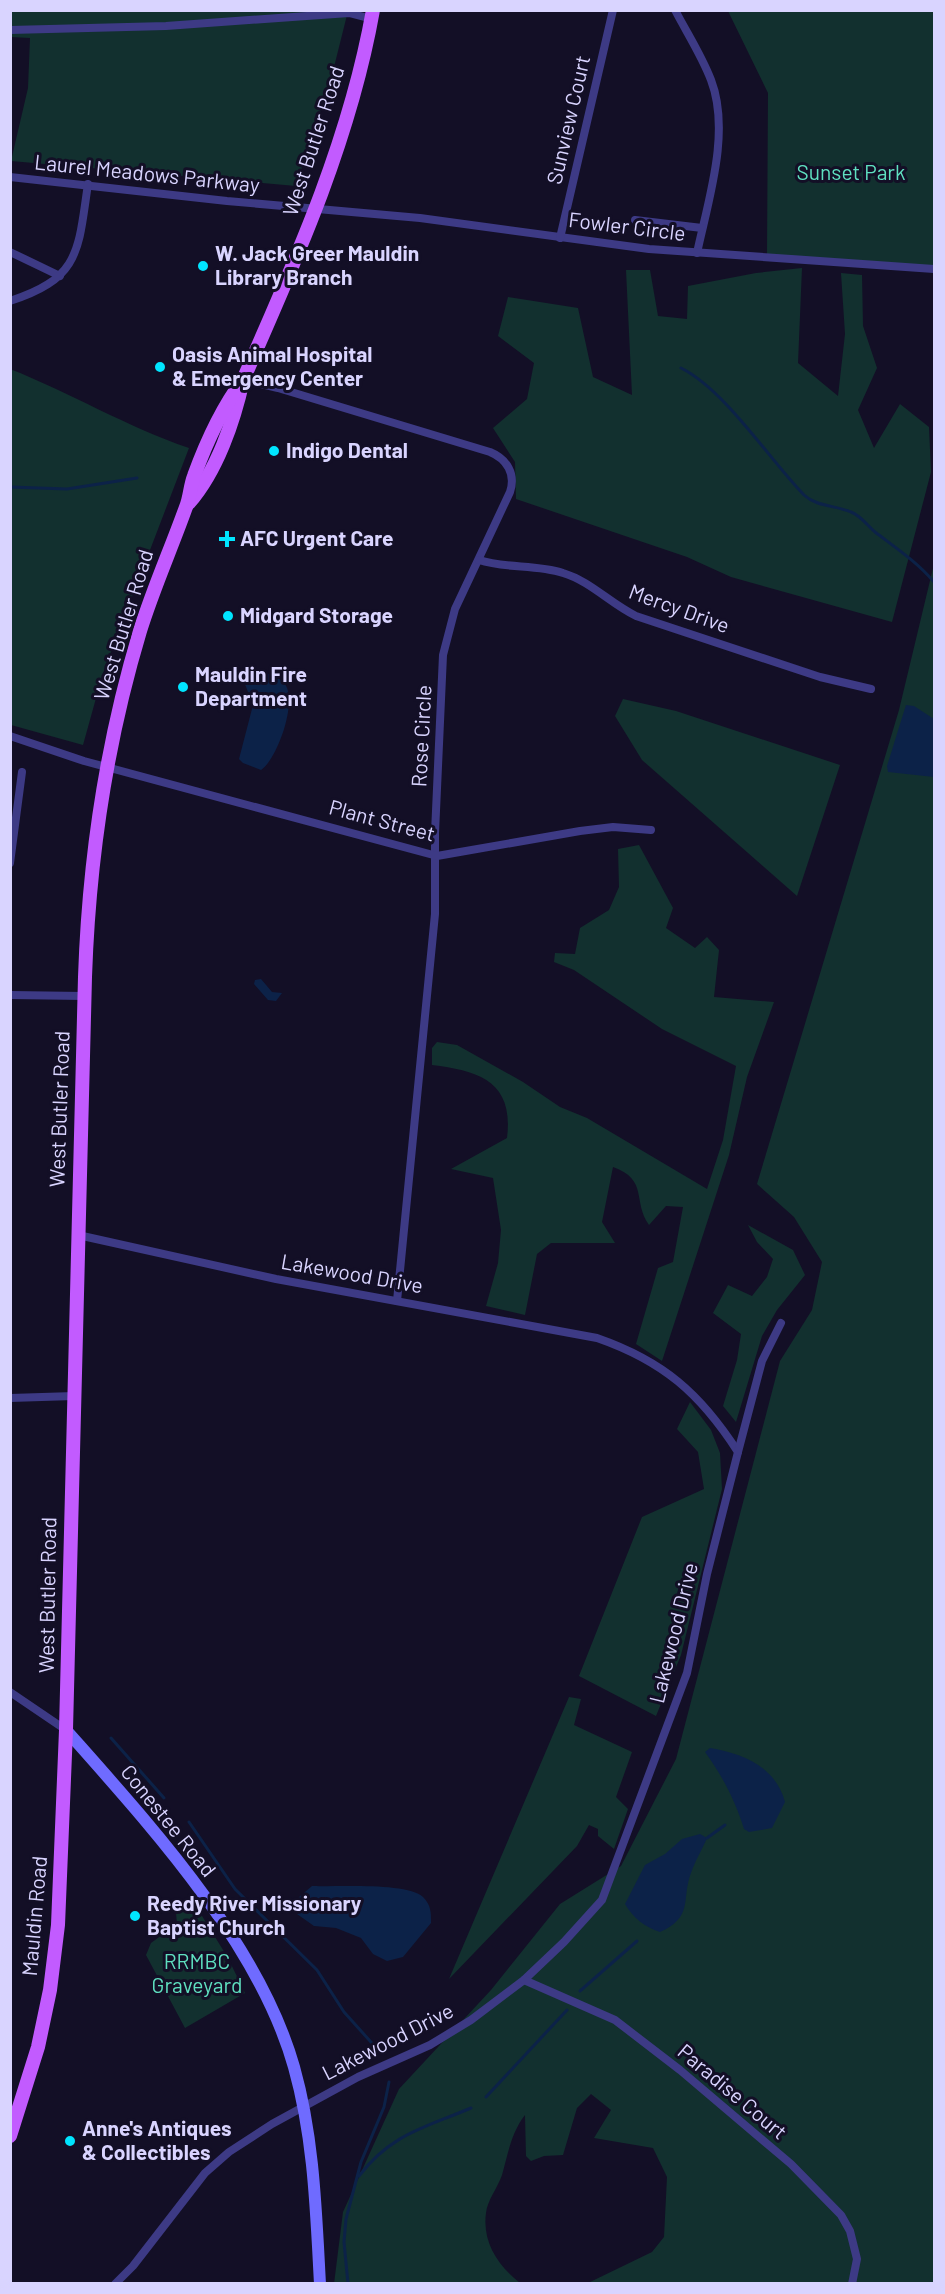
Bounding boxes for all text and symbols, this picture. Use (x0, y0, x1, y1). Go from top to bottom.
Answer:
street label: Sunview Court (541, 53, 594, 186)
street label: West Butler Road (277, 62, 349, 219)
street label: Laurel Meadows Parkway (33, 148, 261, 197)
park label: Sunset Park (796, 159, 906, 184)
street label: Fowler Circle (567, 206, 687, 245)
place label: W. Jack Greer Mauldin Library Branch (215, 240, 419, 289)
marker: W. Jack Greer Mauldin Library Branch (196, 259, 210, 273)
place label: Oasis Animal Hospital & Emergency Center (172, 341, 373, 390)
marker: Oasis Animal Hospital & Emergency Center (153, 360, 167, 374)
place label: Indigo Dental (286, 437, 408, 462)
marker: Indigo Dental (267, 444, 281, 458)
place label: AFC Urgent Care (240, 525, 393, 550)
marker: AFC Urgent Care (218, 530, 236, 548)
street label: West Butler Road (88, 546, 157, 703)
street label: Mercy Drive (626, 578, 733, 637)
place label: Midgard Storage (240, 602, 393, 627)
marker: Midgard Storage (221, 609, 235, 623)
place label: Mauldin Fire Department (195, 661, 307, 710)
marker: Mauldin Fire Department (176, 680, 190, 694)
street label: Rose Circle (405, 684, 436, 788)
street label: Plant Street (327, 793, 438, 846)
street label: West Butler Road (43, 1030, 74, 1188)
street label: Lakewood Drive (279, 1248, 425, 1297)
street label: West Butler Road (33, 1517, 60, 1673)
street label: Lakewood Drive (643, 1560, 702, 1705)
street label: Conestee Road (116, 1759, 222, 1881)
street label: Mauldin Road (16, 1855, 51, 1977)
place label: Reedy River Missionary Baptist Church (147, 1890, 362, 1939)
marker: Reedy River Missionary Baptist Church (128, 1909, 142, 1923)
park label: RRMBC Graveyard (152, 1948, 242, 1997)
street label: Lakewood Drive (318, 1997, 457, 2084)
street label: Paradise Court (673, 2038, 793, 2144)
place label: Anne's Antiques & Collectibles (82, 2115, 232, 2164)
marker: Anne's Antiques & Collectibles (63, 2134, 77, 2148)

